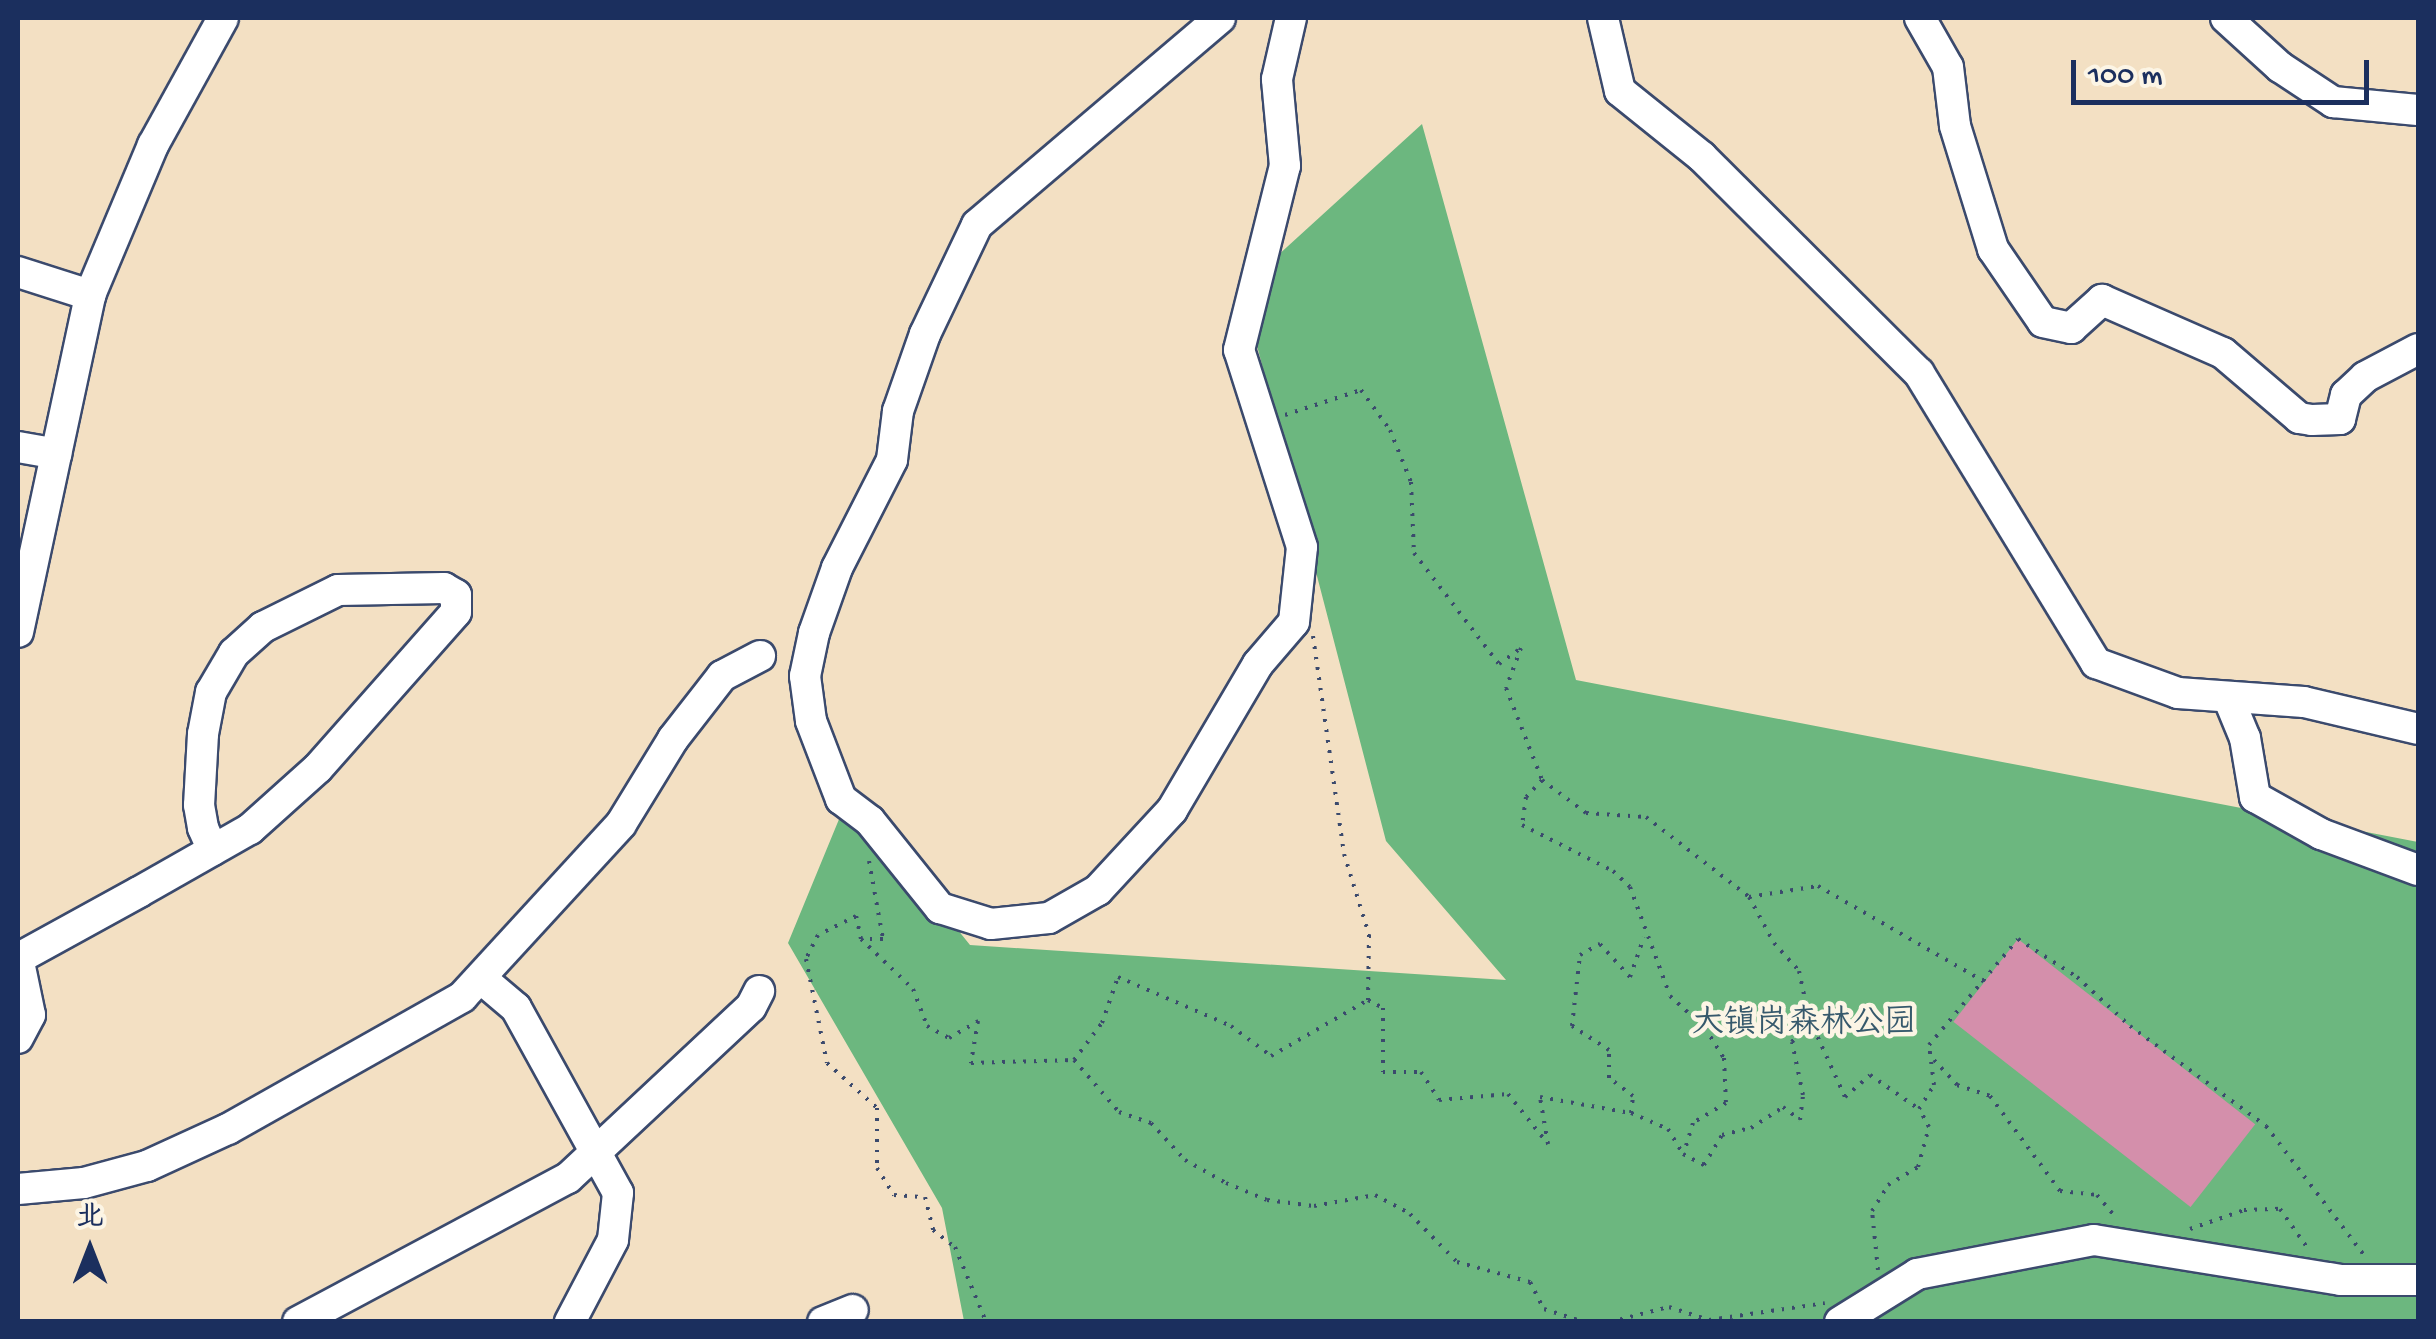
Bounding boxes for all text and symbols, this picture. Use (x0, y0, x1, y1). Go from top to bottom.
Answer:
scale bar (2076, 40, 2374, 102)
text: 100 m (2088, 60, 2163, 95)
park label: 大镇岗森林公园 (1692, 1006, 1916, 1044)
north arrow (40, 1199, 140, 1299)
text: 北 (76, 1202, 104, 1235)

